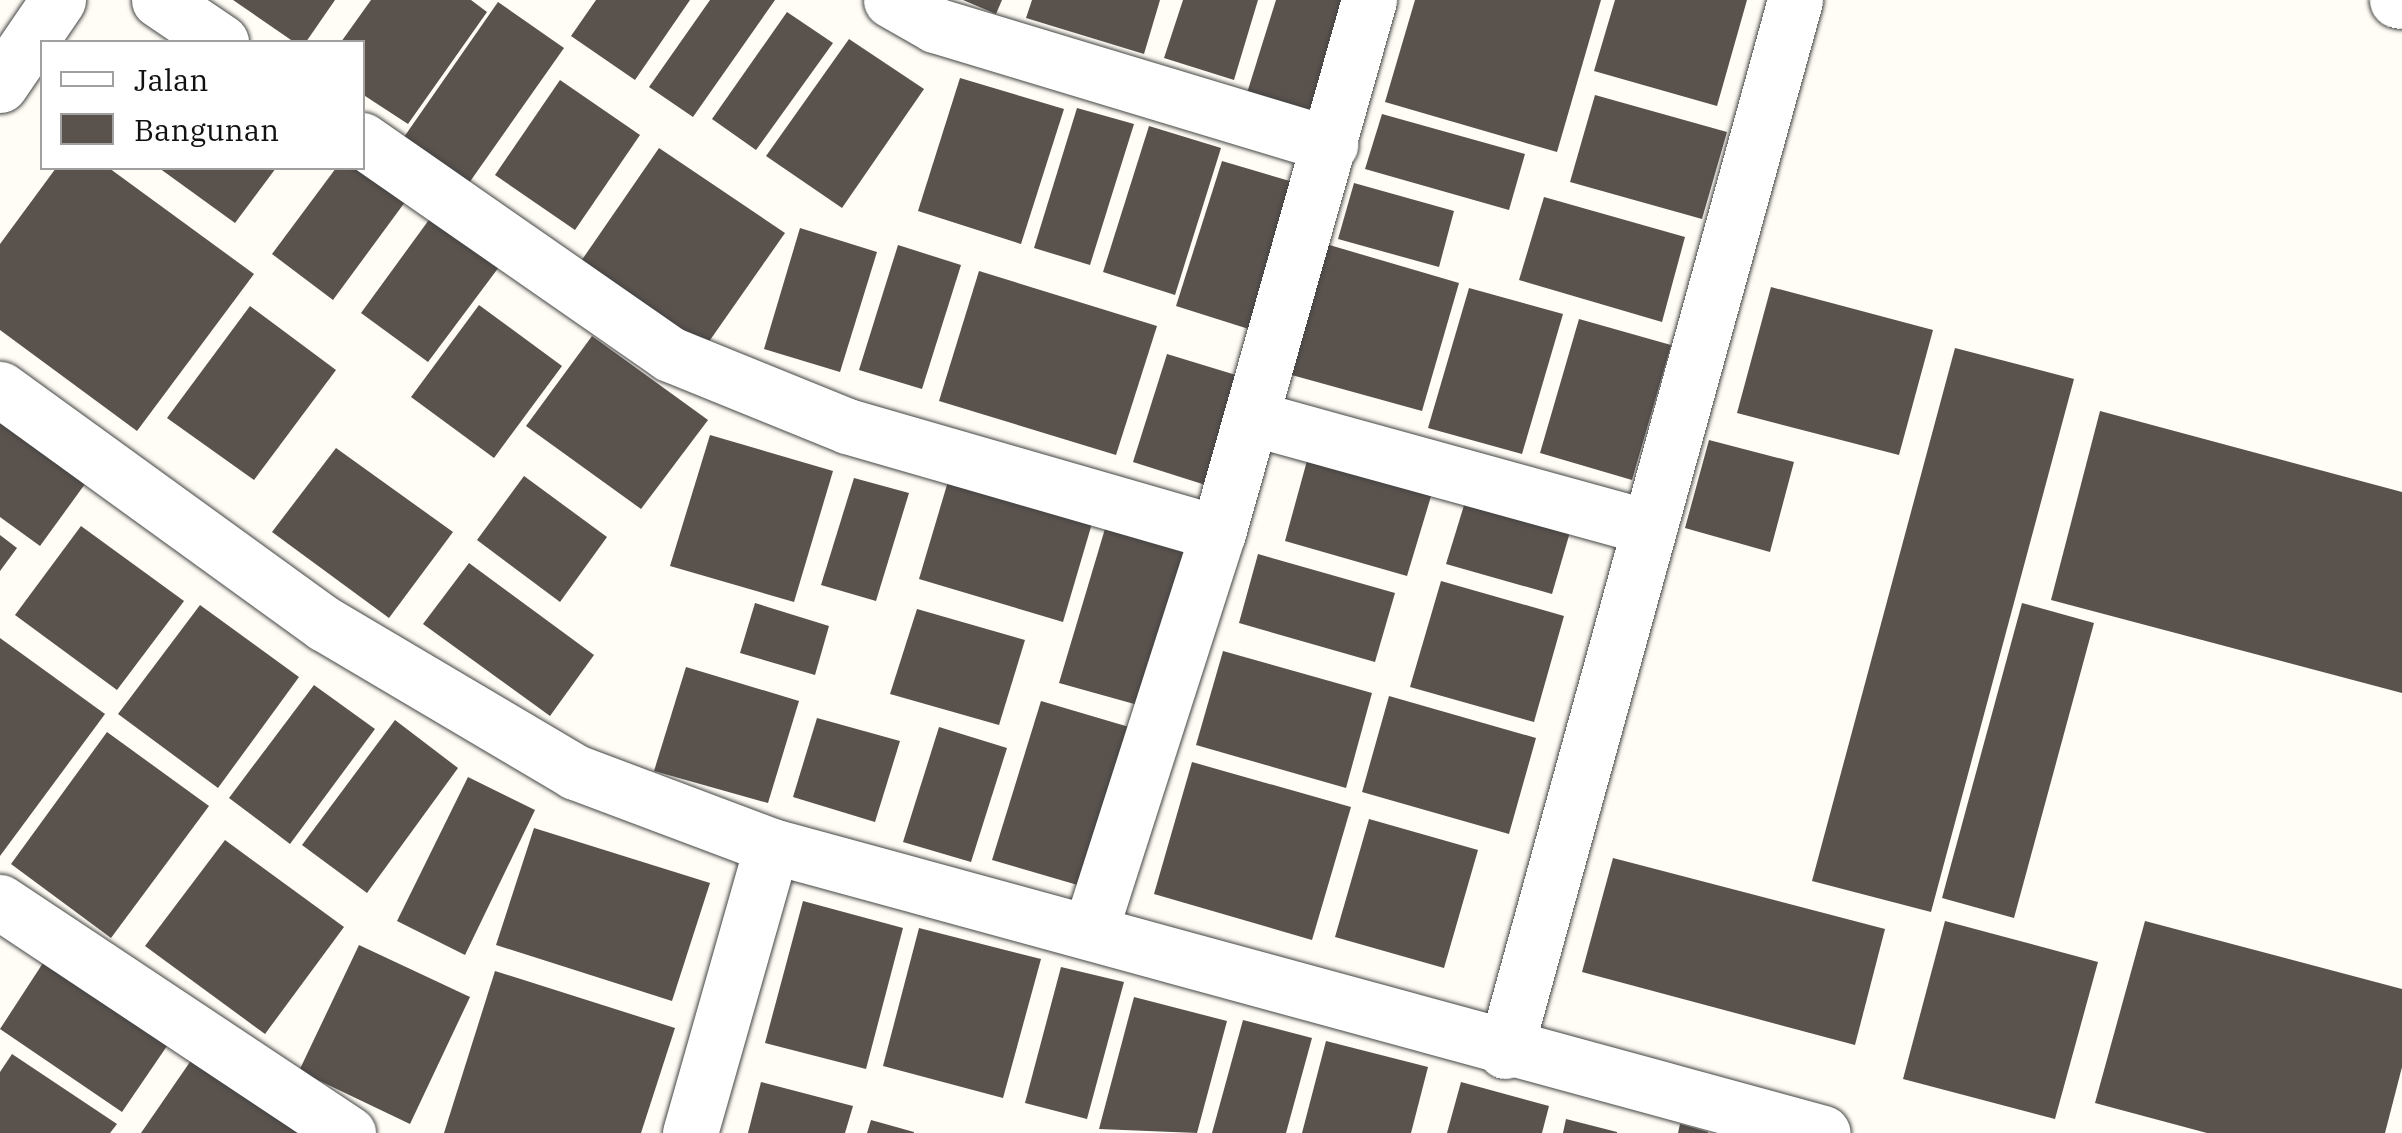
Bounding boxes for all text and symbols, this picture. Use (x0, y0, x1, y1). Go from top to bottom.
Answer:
legend (40, 40, 365, 170)
text: Jalan (134, 60, 209, 99)
text: Bangunan (134, 110, 279, 149)

